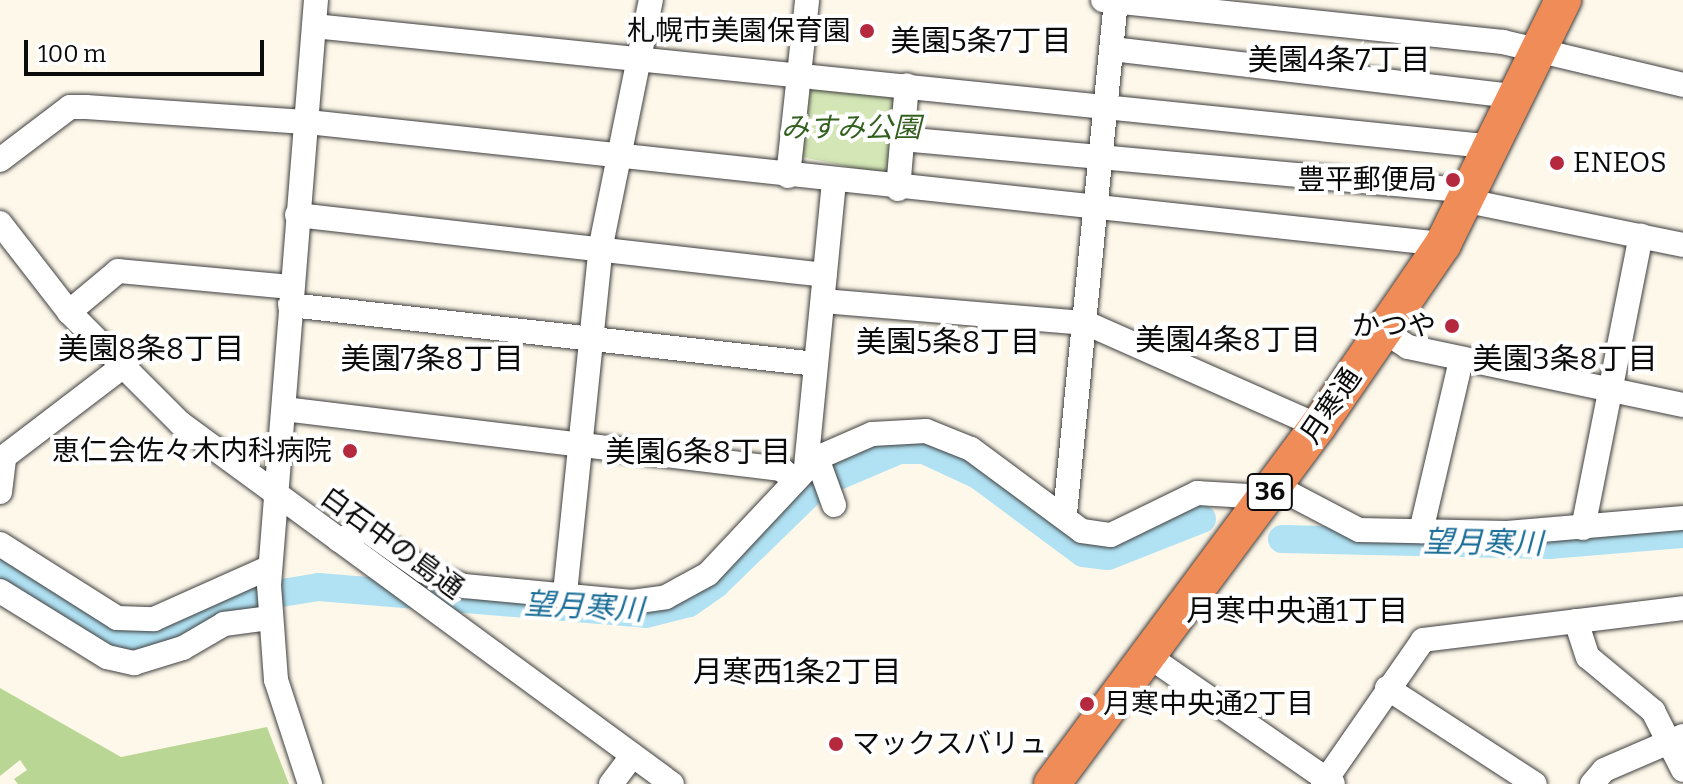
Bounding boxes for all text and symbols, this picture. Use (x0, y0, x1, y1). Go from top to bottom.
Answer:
place label: 札幌市美園保育園 (627, 14, 851, 48)
marker: 札幌市美園保育園 (858, 22, 876, 40)
district label: 美園5条7丁目 (890, 23, 1072, 59)
scale bar (28, 24, 268, 74)
text: 100 m (38, 40, 106, 68)
district label: 美園4条7丁目 (1248, 42, 1430, 78)
park label: みすみ公園 (781, 111, 921, 145)
place label: ENEOS (1573, 146, 1667, 180)
marker: ENEOS (1548, 154, 1566, 172)
place label: 豊平郵便局 (1297, 163, 1437, 197)
marker: 豊平郵便局 (1444, 171, 1462, 189)
place label: かつや (1352, 309, 1436, 343)
marker: かつや (1443, 317, 1461, 335)
district label: 美園4条8丁目 (1135, 322, 1321, 358)
district label: 美園5条8丁目 (856, 324, 1040, 360)
district label: 美園8条8丁目 (58, 331, 244, 367)
district label: 美園7条8丁目 (340, 341, 524, 377)
district label: 美園3条8丁目 (1472, 341, 1658, 377)
street label: 月寒通 (1294, 362, 1368, 450)
place label: 恵仁会佐々木内科病院 (52, 434, 332, 468)
district label: 美園6条8丁目 (605, 434, 791, 470)
marker: 恵仁会佐々木内科病院 (339, 440, 361, 462)
road number: 36 (1246, 470, 1294, 514)
street label: 白石中の島通 (314, 480, 470, 606)
water label: 望月寒川 (1423, 524, 1543, 562)
water label: 望月寒川 (523, 586, 645, 628)
district label: 月寒中央通1丁目 (1186, 593, 1408, 629)
district label: 月寒西1条2丁目 (693, 654, 901, 690)
place label: 月寒中央通2丁目 (1103, 687, 1314, 721)
marker: 月寒中央通2丁目 (1078, 695, 1096, 713)
place label: マックスバリュ (852, 727, 1048, 761)
marker: マックスバリュ (827, 735, 845, 753)

